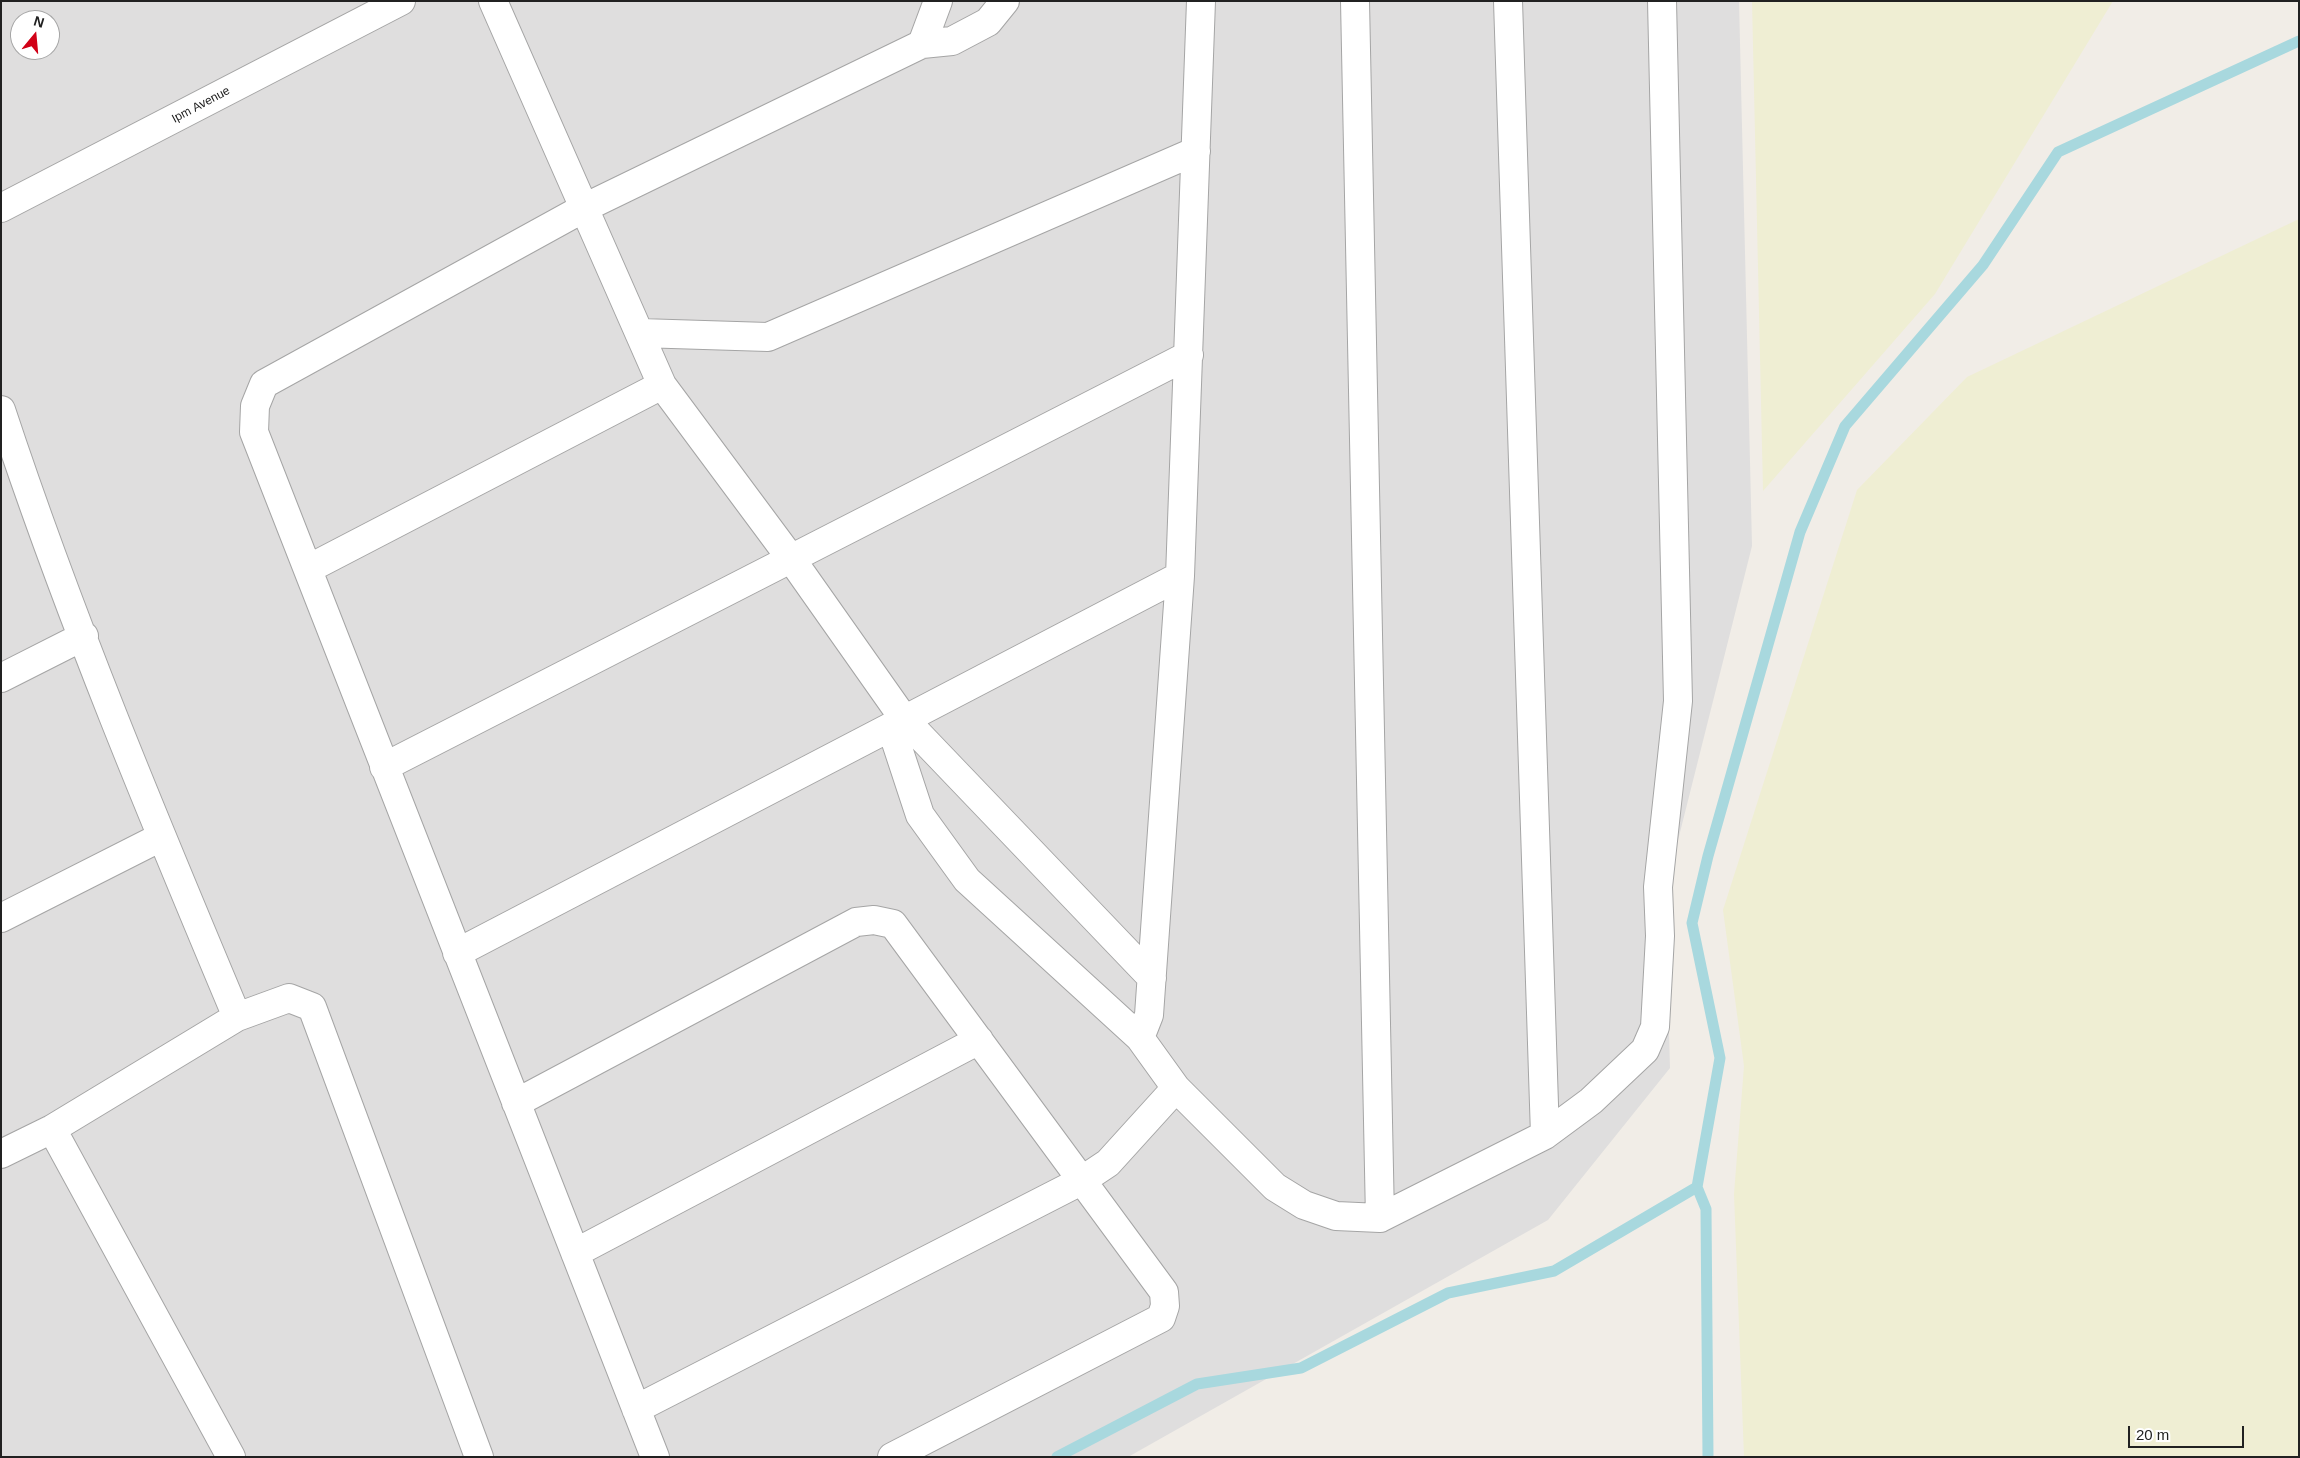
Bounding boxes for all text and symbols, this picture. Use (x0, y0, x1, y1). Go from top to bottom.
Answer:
north arrow (10, 10, 60, 60)
text: N (32, 12, 46, 31)
street label: Ipm Avenue (169, 84, 233, 126)
scale bar (2130, 1416, 2246, 1448)
text: 20 m (2136, 1426, 2169, 1443)

